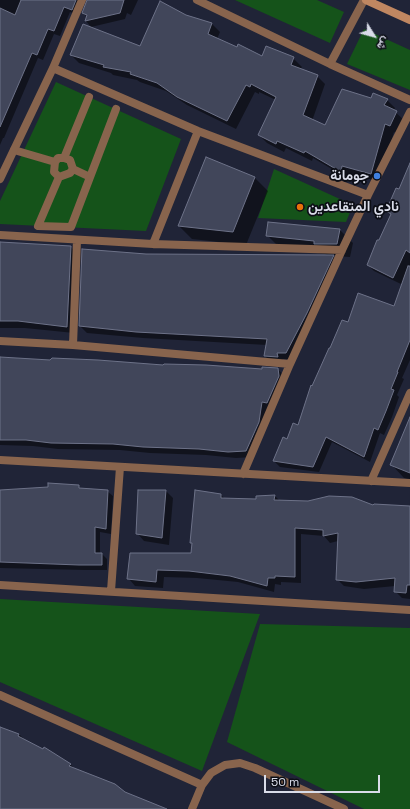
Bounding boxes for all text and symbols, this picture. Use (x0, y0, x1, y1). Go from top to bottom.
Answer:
north arrow (354, 16, 394, 56)
text: ش (374, 34, 393, 53)
place label: جومانة (330, 168, 369, 184)
marker: جومانة (372, 171, 382, 181)
place label: نادي المتقاعدین (308, 199, 399, 215)
marker: نادي المتقاعدین (295, 202, 305, 212)
scale bar (266, 767, 382, 793)
text: 50 m (271, 774, 299, 790)

